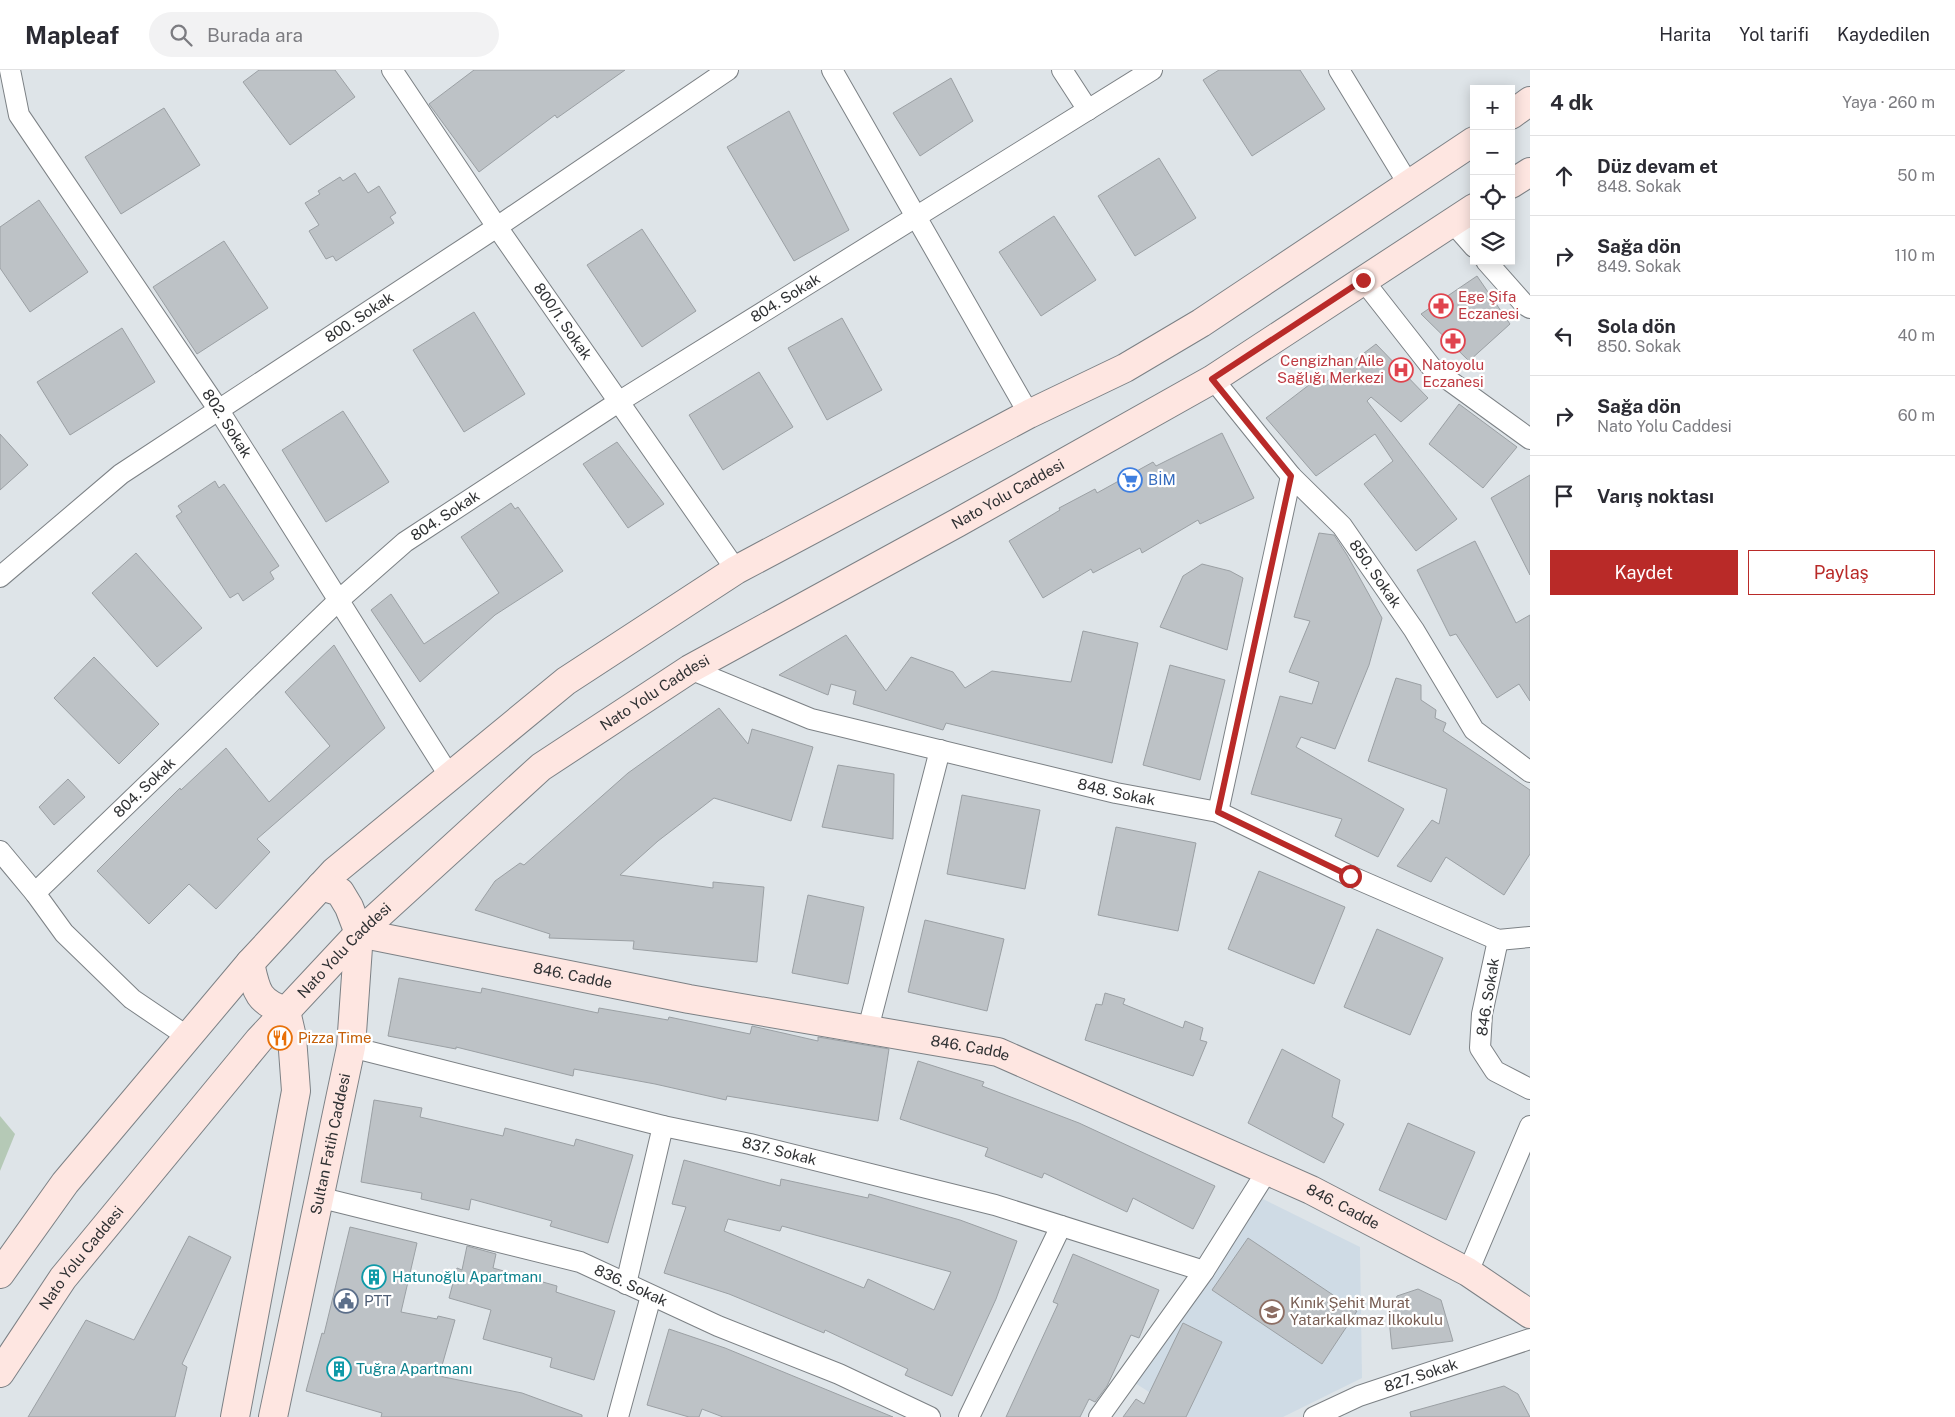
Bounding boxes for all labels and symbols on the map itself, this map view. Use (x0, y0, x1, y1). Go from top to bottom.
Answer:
route end (1352, 269, 1375, 292)
street label: 804. Sokak (747, 270, 823, 326)
street label: 800/1. Sokak (531, 279, 596, 363)
street label: 800. Sokak (322, 288, 396, 346)
place label: Ege Şifa Eczanesi (1458, 288, 1519, 322)
pharmacy icon: Ege Şifa Eczanesi (1428, 293, 1454, 319)
pharmacy icon: Natoyolu Eczanesi (1440, 328, 1466, 354)
place label: Cengizhan Aile Sağlığı Merkezi (1277, 352, 1384, 386)
place label: Natoyolu Eczanesi (1422, 356, 1484, 390)
hospital icon: Cengizhan Aile Sağlığı Merkezi (1388, 357, 1414, 383)
street label: 802. Sokak (199, 386, 256, 461)
street label: Nato Yolu Caddesi (948, 456, 1067, 532)
supermarket icon: BİM (1117, 467, 1143, 493)
place label: BİM (1148, 470, 1176, 488)
street label: 804. Sokak (407, 487, 482, 544)
street label: 850. Sokak (1346, 536, 1405, 611)
street label: Nato Yolu Caddesi (597, 651, 712, 734)
street label: 804. Sokak (110, 754, 178, 821)
street label: 848. Sokak (1076, 775, 1157, 808)
route start (1339, 865, 1362, 888)
street label: Nato Yolu Caddesi (294, 899, 394, 1001)
street label: 846. Sokak (1473, 957, 1502, 1037)
street label: 846. Cadde (532, 959, 614, 991)
restaurant icon: Pizza Time (267, 1025, 293, 1051)
place label: Pizza Time (298, 1029, 371, 1046)
street label: 846. Cadde (929, 1032, 1013, 1064)
street label: Sultan Fatih Caddesi (307, 1072, 353, 1216)
street label: 837. Sokak (741, 1134, 819, 1168)
street label: 846. Cadde (1303, 1180, 1383, 1232)
street label: Nato Yolu Caddesi (35, 1203, 127, 1313)
street label: 836. Sokak (592, 1261, 670, 1309)
building icon: Hatunoğlu Apartmanı (361, 1264, 387, 1290)
place label: Hatunoğlu Apartmanı (392, 1268, 542, 1285)
public building icon: PTT (333, 1288, 359, 1314)
place label: PTT (364, 1292, 392, 1309)
place label: Kınık Şehit Murat Yatarkalkmaz İlkokulu (1290, 1294, 1443, 1328)
school or university icon: Kınık Şehit Murat Yatarkalkmaz İlkokulu (1259, 1299, 1285, 1325)
street label: 827. Sokak (1382, 1355, 1460, 1395)
building icon: Tuğra Apartmanı (326, 1356, 352, 1382)
place label: Tuğra Apartmanı (356, 1360, 472, 1377)

